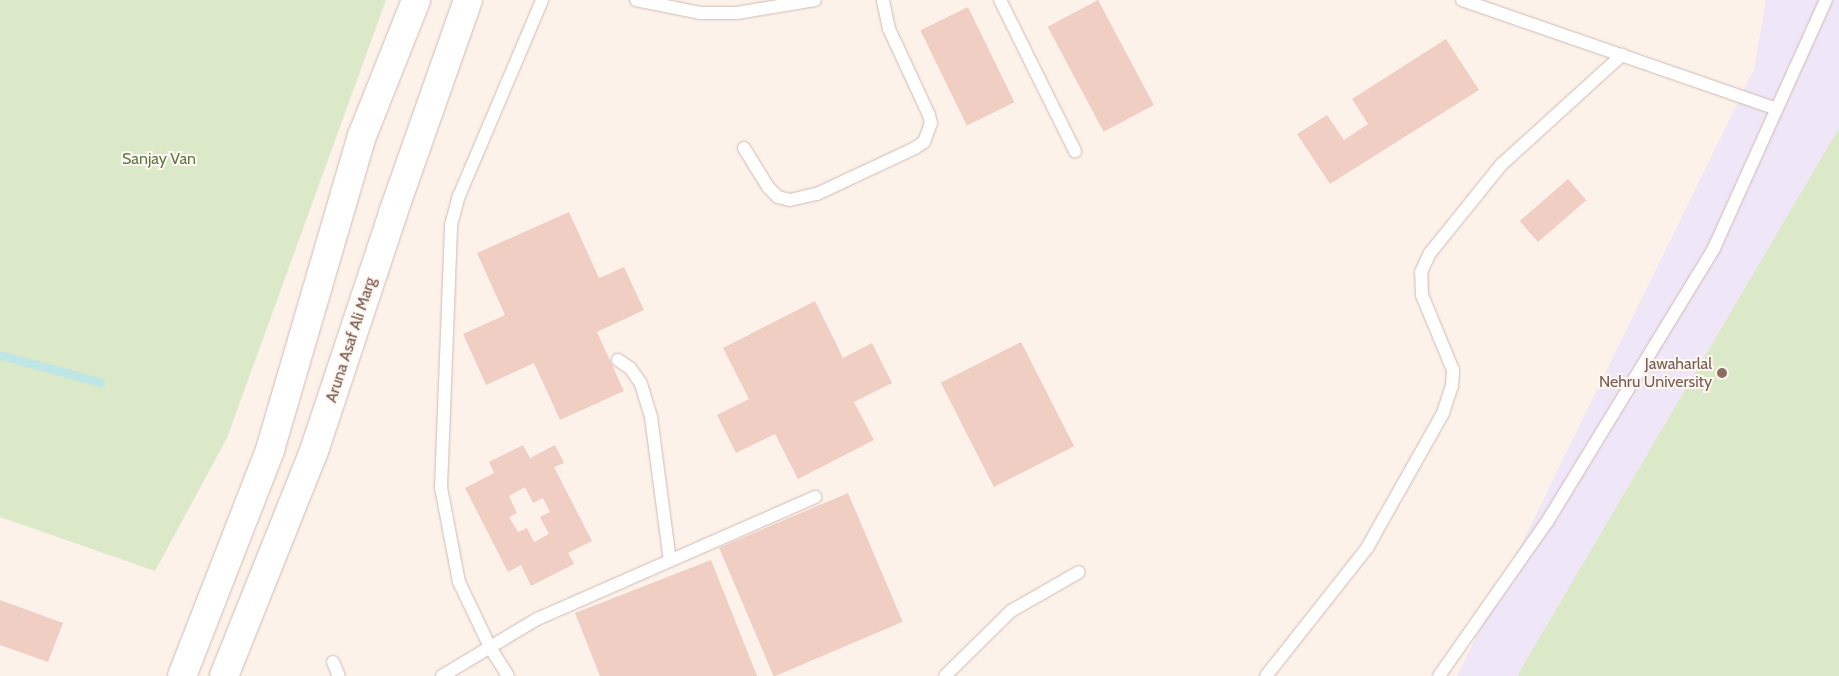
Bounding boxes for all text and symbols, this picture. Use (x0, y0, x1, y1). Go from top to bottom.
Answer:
park label: Sanjay Van (122, 149, 196, 169)
street label: Aruna Asaf Ali Marg (322, 275, 380, 405)
place label: Jawaharlal Nehru University (1599, 354, 1712, 392)
marker: Jawaharlal Nehru University (1716, 367, 1728, 379)

